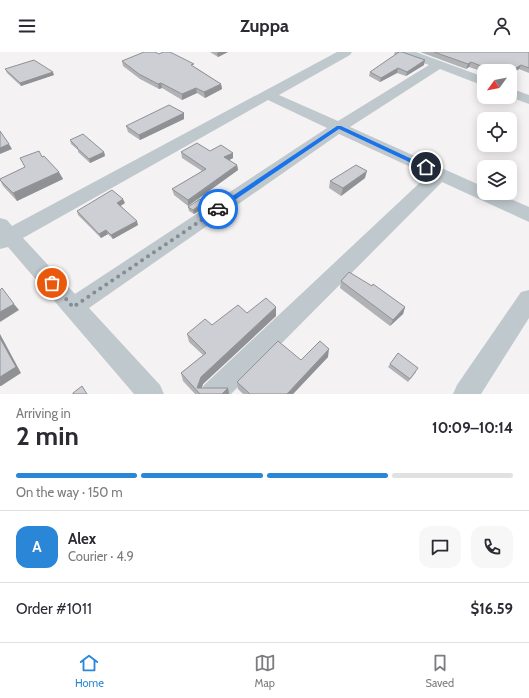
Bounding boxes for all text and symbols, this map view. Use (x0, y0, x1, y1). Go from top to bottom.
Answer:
icon: menu (16, 15, 38, 37)
text: Zuppa (240, 15, 289, 37)
icon: person (491, 15, 513, 37)
north arrow (477, 64, 517, 104)
map controls (477, 64, 517, 200)
button: locate (477, 112, 517, 152)
pin (409, 150, 443, 184)
icon: home (415, 156, 437, 178)
button: layers (477, 160, 517, 200)
courier (198, 189, 238, 229)
icon: car (207, 198, 229, 220)
pin (35, 266, 69, 300)
icon: bag (41, 272, 63, 294)
text: Arriving in (16, 405, 71, 421)
text: 10:09–10:14 (432, 419, 513, 437)
text: 2 min (16, 420, 79, 452)
text: On the way · 150 m (16, 484, 123, 500)
button: chat (419, 526, 461, 568)
button: phone (471, 526, 513, 568)
text: Alex (68, 530, 96, 548)
text: A (32, 538, 42, 556)
text: Courier · 4.9 (68, 548, 134, 564)
text: Order #1011 (16, 600, 92, 618)
text: $16.59 (471, 600, 513, 618)
tab: Home (75, 652, 104, 690)
tab: Map (254, 652, 276, 690)
tab: Saved (426, 652, 454, 690)

